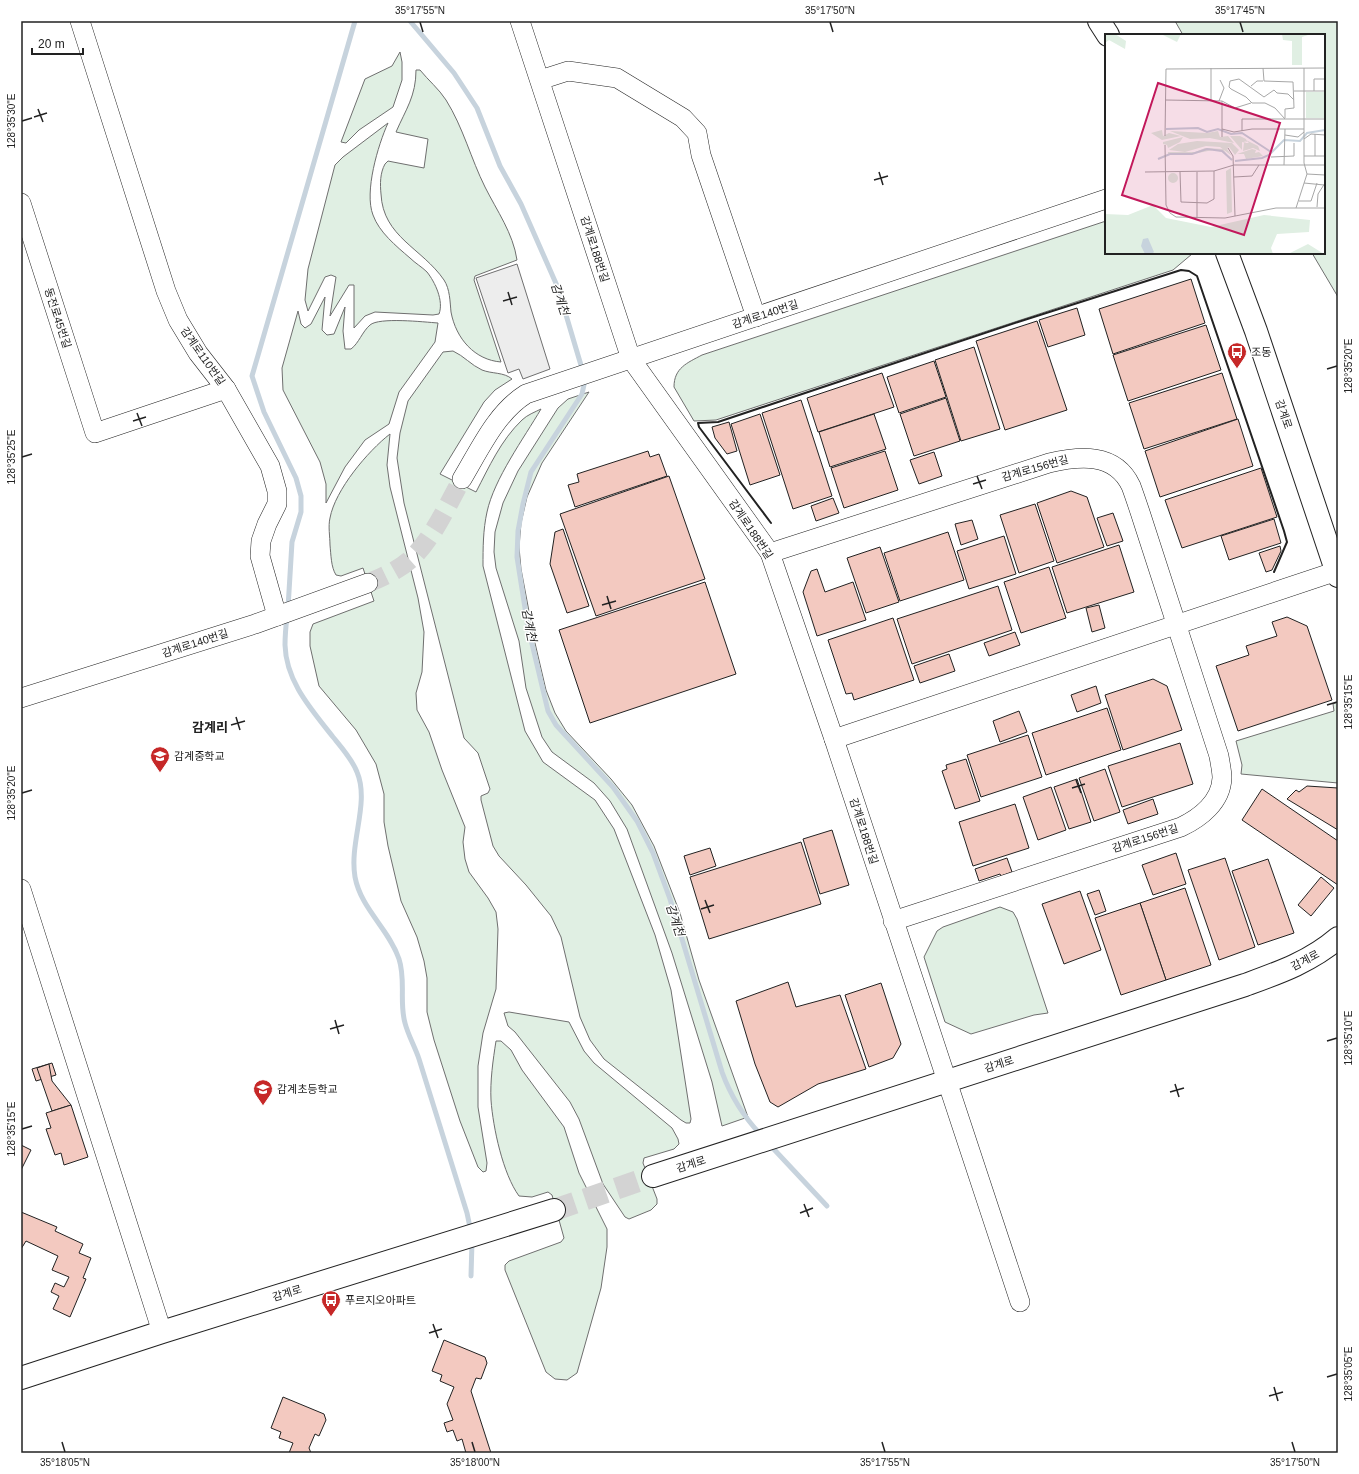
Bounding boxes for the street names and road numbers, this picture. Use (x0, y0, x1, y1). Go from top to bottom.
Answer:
street label: 감계로188번길 (579, 214, 611, 284)
street label: 동전로45번길 (43, 286, 73, 350)
street label: 감계로140번길 (730, 298, 800, 330)
street label: 감계로110번길 (179, 325, 227, 387)
street label: 감계로 (1273, 398, 1295, 430)
street label: 감계로156번길 (1000, 453, 1070, 483)
street label: 감계로188번길 (727, 497, 775, 561)
street label: 감계로140번길 (160, 627, 230, 659)
street label: 감계로188번길 (848, 796, 880, 866)
street label: 감계로156번길 (1110, 822, 1180, 854)
street label: 감계로 (1289, 948, 1321, 972)
street label: 감계로 (983, 1054, 1015, 1074)
street label: 감계로 (675, 1154, 707, 1174)
street label: 감계로 (271, 1283, 303, 1303)

